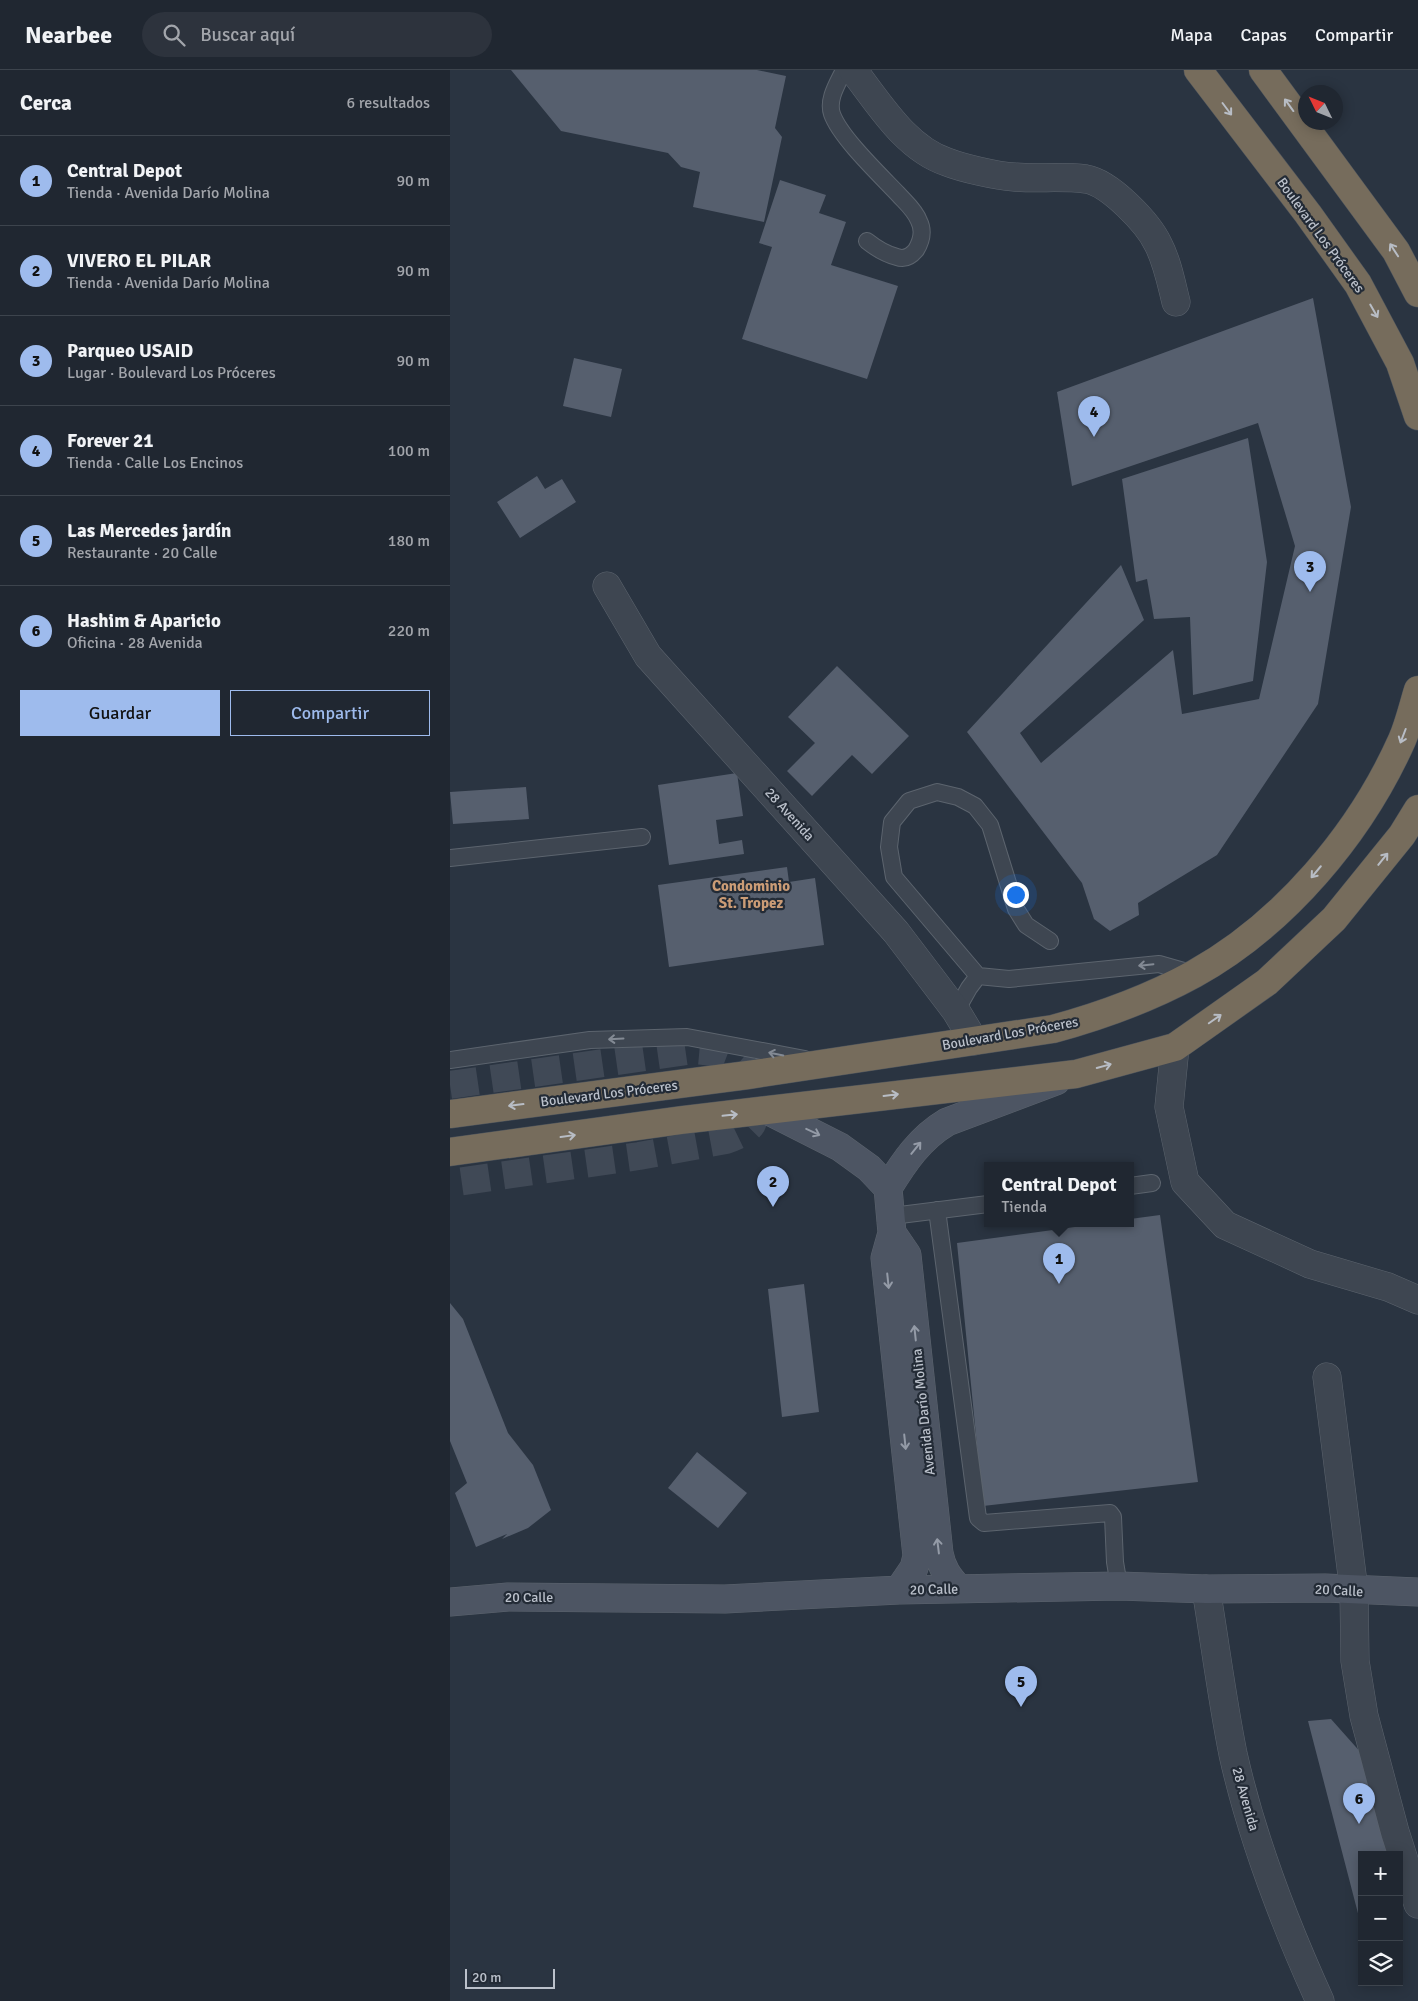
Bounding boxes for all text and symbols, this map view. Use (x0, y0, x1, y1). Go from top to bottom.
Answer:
search box (142, 12, 492, 57)
text: Nearbee (25, 20, 112, 50)
icon: search (160, 21, 188, 49)
text: Buscar aquí (200, 23, 295, 47)
text: Mapa (1170, 24, 1213, 46)
text: Capas (1241, 24, 1287, 46)
text: Compartir (1315, 24, 1393, 46)
north arrow (1298, 85, 1343, 130)
text: Cerca (20, 90, 72, 116)
text: 6 resultados (347, 93, 430, 113)
one-way arrow (1283, 98, 1294, 112)
one-way arrow (1222, 102, 1233, 115)
text: Central Depot (67, 159, 182, 183)
text: 1 (32, 171, 40, 191)
text: 90 m (396, 171, 430, 191)
street label: Boulevard Los Próceres (1273, 174, 1368, 296)
text: Tienda · Avenida Darío Molina (67, 183, 270, 203)
one-way arrow (1389, 244, 1399, 258)
text: VIVERO EL PILAR (67, 249, 211, 273)
text: 2 (32, 261, 40, 281)
text: 90 m (396, 261, 430, 281)
text: Tienda · Avenida Darío Molina (67, 273, 270, 293)
one-way arrow (1369, 304, 1379, 318)
text: Parqueo USAID (67, 339, 193, 363)
text: 3 (32, 351, 40, 371)
text: 90 m (396, 351, 430, 371)
text: Lugar · Boulevard Los Próceres (67, 363, 276, 383)
pin: 4 (1078, 396, 1110, 437)
text: Forever 21 (67, 429, 154, 453)
text: 4 (32, 441, 40, 461)
text: 100 m (388, 441, 430, 461)
text: Tienda · Calle Los Encinos (67, 453, 243, 473)
text: Las Mercedes jardín (67, 519, 232, 543)
text: 5 (32, 531, 40, 551)
text: 180 m (388, 531, 430, 551)
text: Restaurante · 20 Calle (67, 543, 217, 563)
pin: 3 (1294, 551, 1326, 592)
text: Hashim & Aparicio (67, 609, 221, 633)
text: 6 (32, 621, 40, 641)
text: 220 m (388, 621, 430, 641)
text: Oficina · 28 Avenida (67, 633, 203, 653)
button: Guardar (20, 690, 220, 736)
button: Compartir (230, 690, 430, 736)
one-way arrow (1398, 728, 1407, 743)
street label: 28 Avenida (761, 784, 818, 844)
one-way arrow (1377, 853, 1388, 866)
one-way arrow (1310, 866, 1322, 879)
district label: Condominio St. Tropez (712, 877, 790, 912)
your location (1003, 882, 1029, 908)
one-way arrow (1139, 961, 1155, 970)
street label: Boulevard Los Próceres (941, 1013, 1080, 1054)
one-way arrow (1208, 1014, 1222, 1024)
one-way arrow (608, 1034, 624, 1044)
one-way arrow (769, 1049, 785, 1058)
one-way arrow (1096, 1061, 1112, 1070)
street label: Boulevard Los Próceres (540, 1077, 679, 1110)
one-way arrow (883, 1090, 899, 1100)
one-way arrow (508, 1100, 524, 1110)
one-way arrow (722, 1110, 738, 1120)
one-way arrow (805, 1128, 820, 1138)
one-way arrow (559, 1130, 575, 1140)
one-way arrow (910, 1142, 921, 1155)
popup (984, 1162, 1134, 1227)
pin: 2 (757, 1166, 789, 1207)
text: Central Depot (1002, 1173, 1117, 1197)
text: Tienda (1002, 1197, 1047, 1217)
pin: 1 (1043, 1243, 1075, 1284)
one-way arrow (883, 1273, 892, 1289)
one-way arrow (910, 1325, 920, 1341)
street label: Avenida Darío Molina (908, 1348, 939, 1476)
one-way arrow (900, 1434, 910, 1450)
one-way arrow (933, 1539, 943, 1555)
street label: 20 Calle (910, 1581, 958, 1598)
street label: 20 Calle (1314, 1581, 1364, 1600)
street label: 20 Calle (505, 1589, 553, 1606)
pin: 5 (1005, 1666, 1037, 1707)
street label: 28 Avenida (1228, 1765, 1263, 1833)
pin: 6 (1343, 1783, 1375, 1824)
map controls (1358, 1851, 1403, 1986)
button: + (1358, 1851, 1403, 1896)
button: − (1358, 1896, 1403, 1941)
button: layers (1358, 1941, 1403, 1986)
scale bar (465, 1966, 555, 1989)
text: 20 m (472, 1969, 501, 1986)

